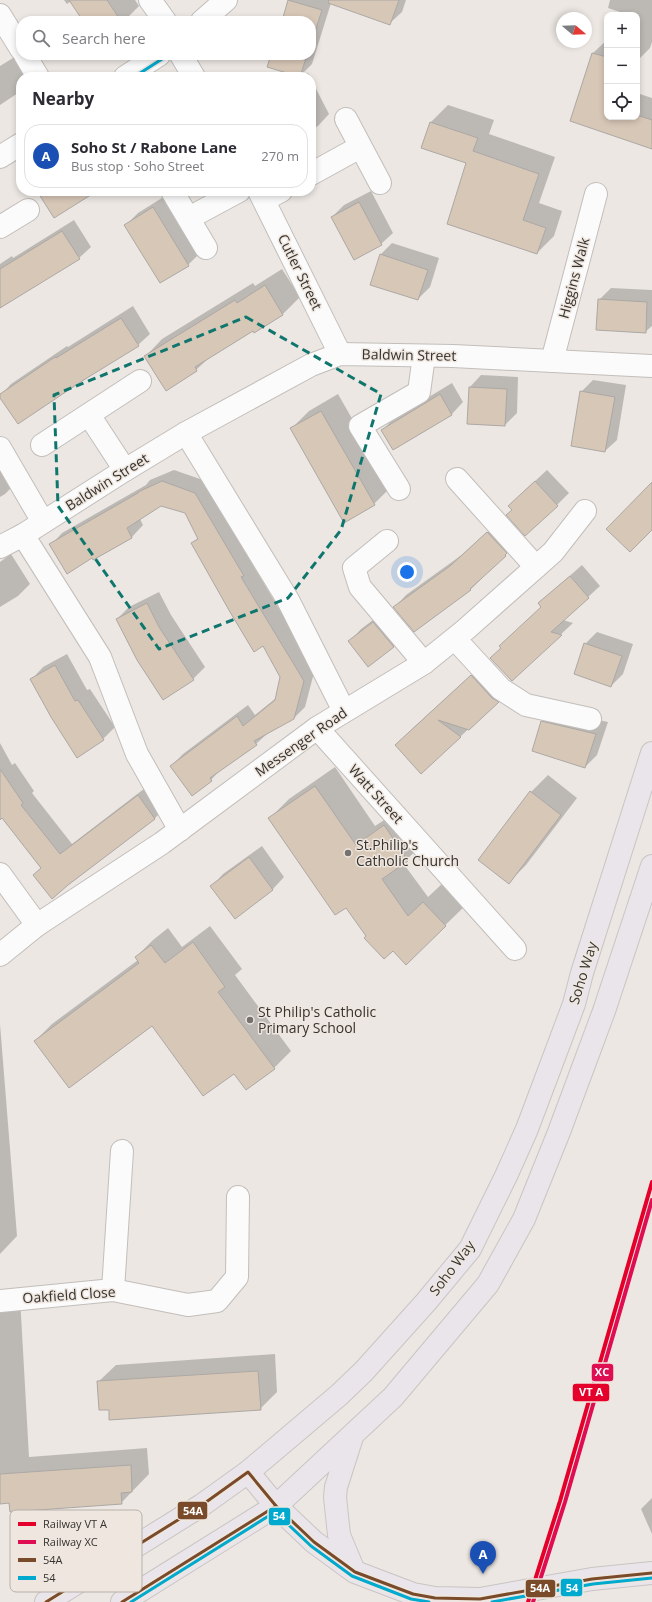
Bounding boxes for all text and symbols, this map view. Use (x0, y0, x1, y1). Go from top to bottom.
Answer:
north arrow (556, 12, 592, 48)
map controls (604, 12, 640, 120)
button: + (604, 12, 640, 48)
search box (16, 16, 316, 60)
icon: search (30, 27, 52, 49)
text: Search here (62, 28, 146, 48)
button: − (604, 48, 640, 84)
button: locate (604, 84, 640, 120)
text: Nearby (32, 87, 94, 110)
text: Soho St / Rabone Lane (71, 137, 237, 157)
text: A (42, 147, 50, 165)
text: 270 m (261, 147, 299, 165)
text: Bus stop · Soho Street (71, 157, 204, 175)
street label: Cutler Street (274, 231, 327, 313)
street label: Higgins Walk (554, 235, 594, 320)
street label: Baldwin Street (362, 344, 456, 365)
street label: Baldwin Street (62, 448, 152, 515)
your location (397, 562, 417, 582)
street label: Messenger Road (251, 703, 351, 780)
street label: Watt Street (345, 760, 408, 827)
place label: St.Philip's Catholic Church (356, 835, 459, 870)
marker: St.Philip's Catholic Church (343, 848, 353, 858)
street label: Soho Way (564, 938, 601, 1006)
place label: St Philip's Catholic Primary School (258, 1002, 377, 1037)
marker: St Philip's Catholic Primary School (245, 1015, 255, 1025)
street label: Soho Way (425, 1235, 479, 1299)
street label: Oakfield Close (22, 1282, 116, 1307)
line badge: XC (591, 1363, 614, 1382)
text: XC (595, 1364, 609, 1379)
line badge: VT A (572, 1383, 610, 1402)
text: VT A (579, 1384, 603, 1399)
line badge: 54A (177, 1501, 208, 1520)
text: 54A (183, 1503, 203, 1518)
line badge: 54 (268, 1507, 291, 1526)
text: 54 (273, 1508, 286, 1523)
legend (10, 1510, 142, 1592)
text: Railway VT A (43, 1516, 107, 1531)
text: Railway XC (43, 1534, 98, 1549)
pin: A (470, 1541, 496, 1574)
text: 54A (43, 1552, 63, 1567)
text: 54 (43, 1570, 56, 1585)
line badge: 54 (560, 1578, 583, 1597)
line badge: 54A (525, 1579, 556, 1598)
text: 54A (530, 1580, 550, 1595)
text: 54 (566, 1580, 579, 1595)

